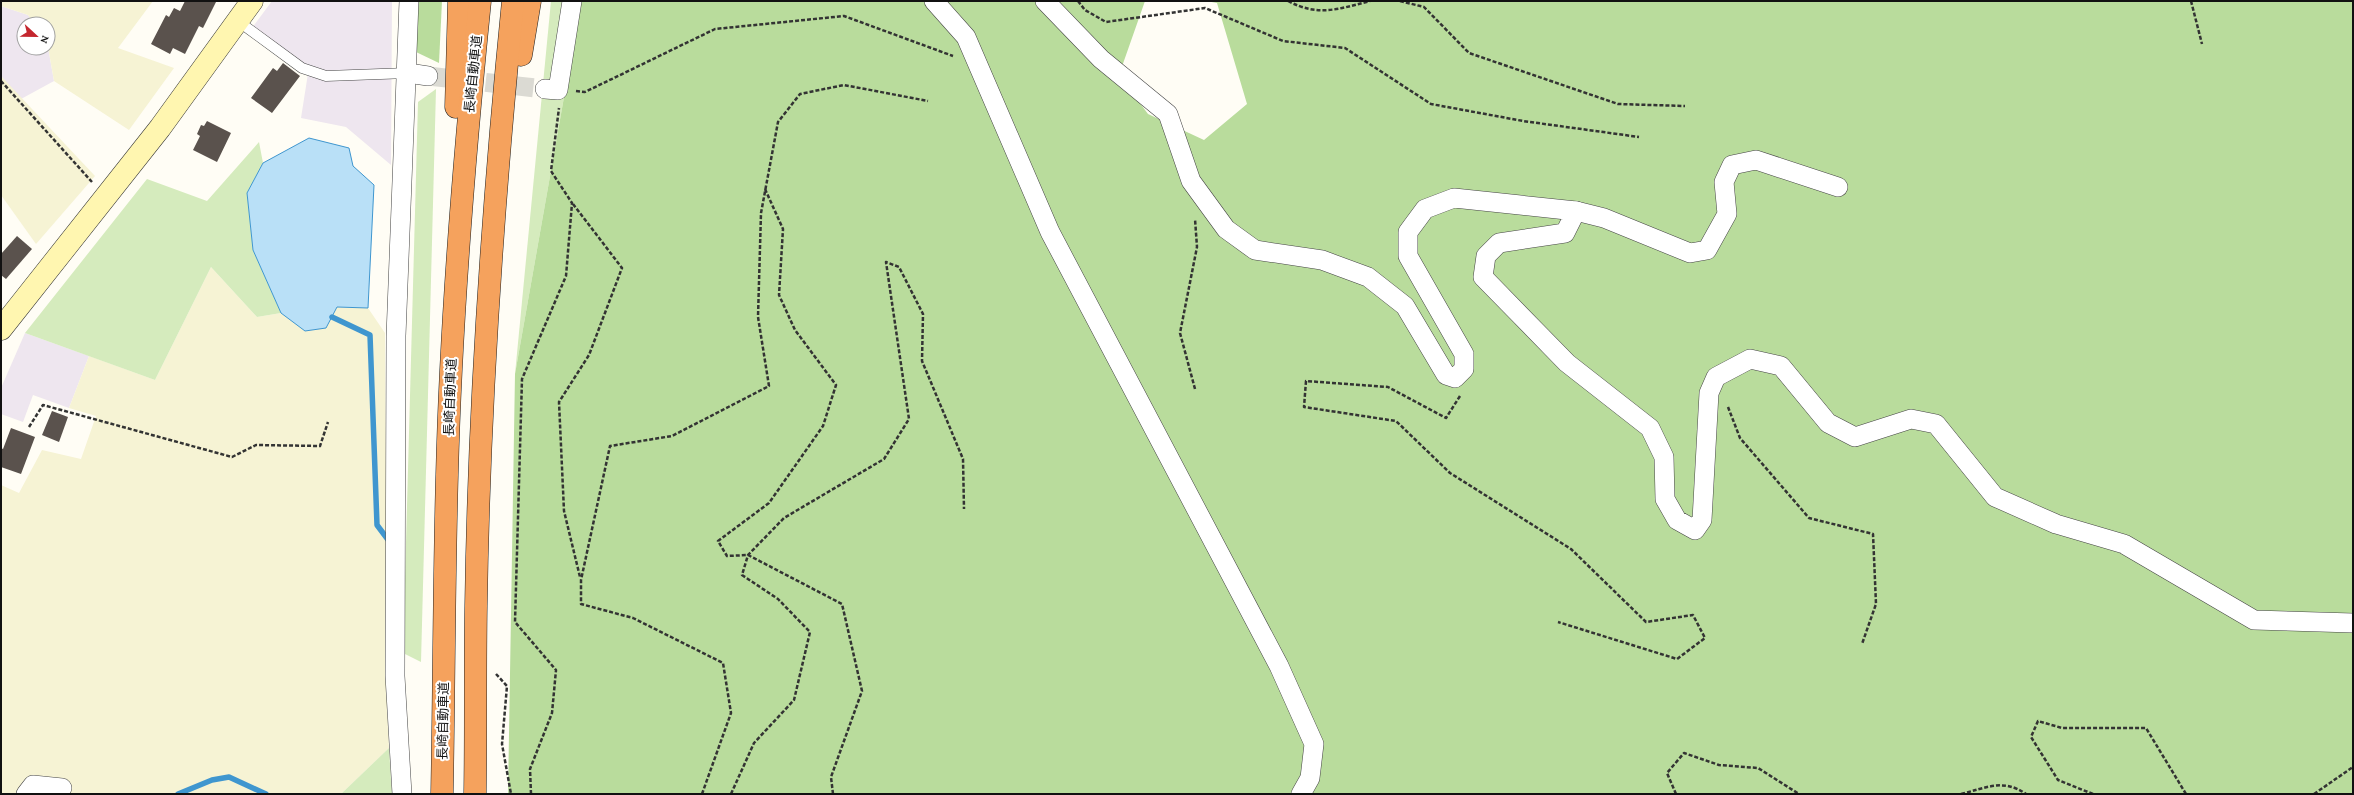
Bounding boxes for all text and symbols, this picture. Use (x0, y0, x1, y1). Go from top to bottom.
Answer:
north arrow (16, 16, 56, 56)
text: N (38, 34, 52, 46)
street label: 長崎自動車道 (461, 34, 485, 114)
street label: 長崎自動車道 (441, 358, 459, 436)
street label: 長崎自動車道 (435, 682, 451, 760)

